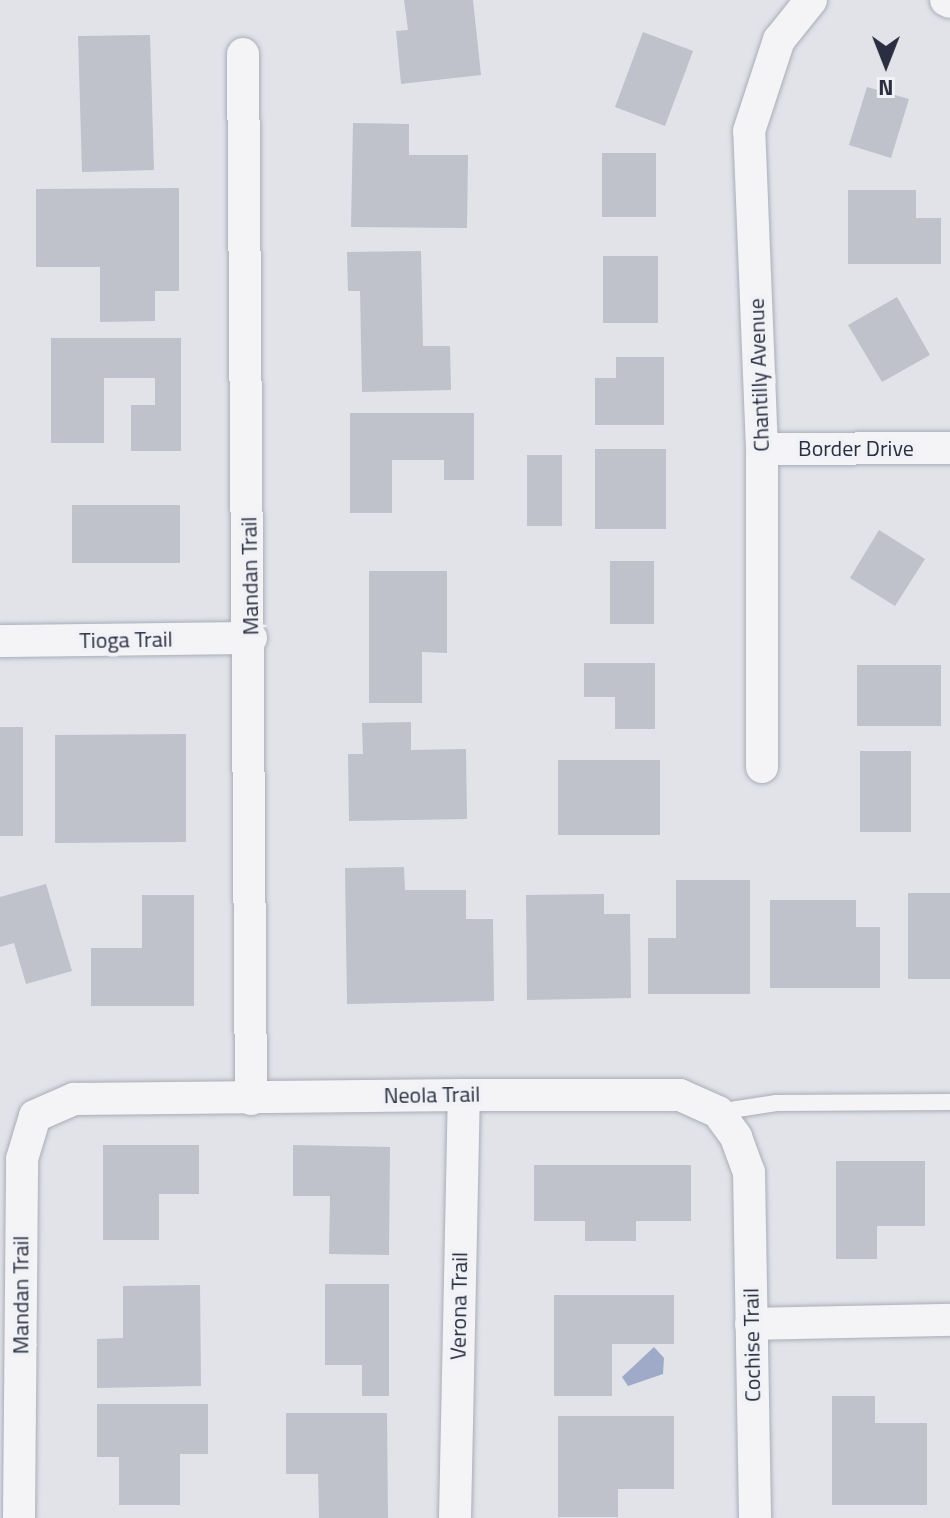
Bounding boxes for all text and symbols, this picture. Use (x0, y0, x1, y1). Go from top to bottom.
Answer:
north arrow (846, 24, 926, 104)
text: N (878, 71, 894, 105)
street label: Chantilly Avenue (743, 298, 775, 452)
street label: Border Drive (798, 436, 914, 462)
street label: Mandan Trail (236, 516, 264, 636)
street label: Tioga Trail (79, 626, 173, 654)
street label: Neola Trail (383, 1081, 481, 1109)
street label: Mandan Trail (8, 1236, 34, 1354)
street label: Verona Trail (445, 1252, 473, 1360)
street label: Cochise Trail (738, 1288, 766, 1402)

